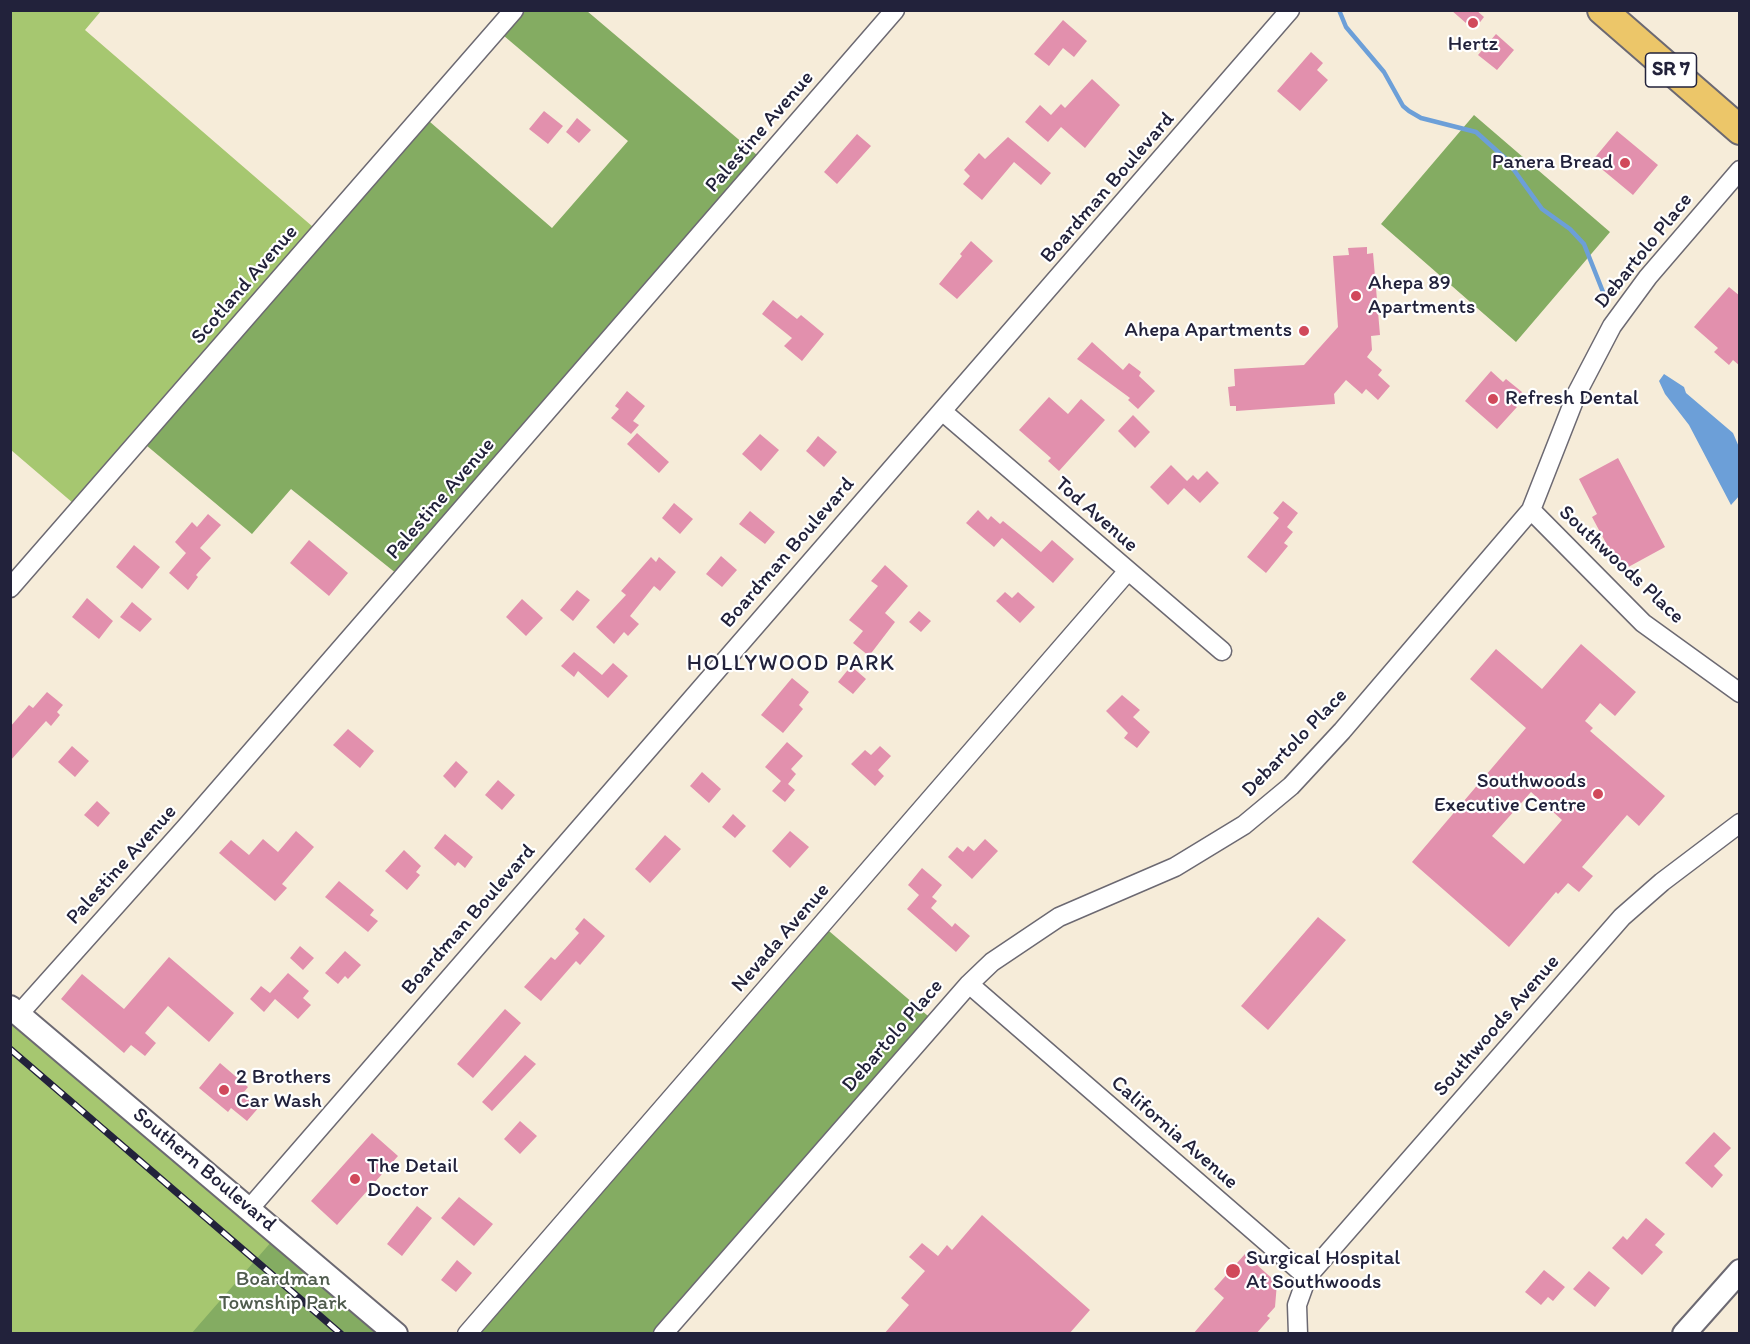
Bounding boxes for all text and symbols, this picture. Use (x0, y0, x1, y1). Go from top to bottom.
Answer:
marker: Hertz (1466, 16, 1480, 30)
place label: Hertz (1448, 32, 1498, 58)
road number: SR 7 (1646, 53, 1696, 87)
street label: Palestine Avenue (700, 66, 820, 198)
street label: Boardman Boulevard (1036, 107, 1180, 269)
place label: Panera Bread (1492, 150, 1613, 176)
marker: Panera Bread (1618, 156, 1632, 170)
street label: Debartolo Place (1590, 188, 1698, 314)
street label: Scotland Avenue (186, 220, 304, 350)
place label: Ahepa 89 Apartments (1368, 271, 1475, 321)
marker: Ahepa 89 Apartments (1349, 289, 1363, 303)
place label: Ahepa Apartments (1124, 318, 1292, 344)
marker: Ahepa Apartments (1297, 324, 1311, 338)
place label: Refresh Dental (1505, 386, 1639, 412)
marker: Refresh Dental (1486, 392, 1500, 406)
street label: Palestine Avenue (381, 433, 501, 565)
street label: Boardman Boulevard (716, 472, 860, 634)
street label: Tod Avenue (1049, 472, 1143, 558)
street label: Southwoods Place (1553, 500, 1689, 630)
district label: HOLLYWOOD PARK (686, 651, 896, 677)
street label: Debartolo Place (1237, 683, 1353, 803)
place label: Southwoods Executive Centre (1434, 769, 1586, 819)
marker: Southwoods Executive Centre (1591, 787, 1605, 801)
street label: Palestine Avenue (61, 800, 183, 930)
street label: Boardman Boulevard (397, 839, 541, 1001)
street label: Nevada Avenue (727, 878, 835, 998)
street label: Southwoods Avenue (1429, 950, 1565, 1102)
street label: Debartolo Place (837, 974, 949, 1098)
place label: 2 Brothers Car Wash (236, 1065, 331, 1115)
street label: California Avenue (1105, 1071, 1243, 1195)
marker: 2 Brothers Car Wash (217, 1083, 231, 1097)
street label: Southern Boulevard (127, 1102, 281, 1238)
place label: The Detail Doctor (367, 1154, 458, 1204)
marker: The Detail Doctor (348, 1172, 362, 1186)
place label: Surgical Hospital At Southwoods (1246, 1246, 1400, 1296)
marker: Surgical Hospital At Southwoods (1224, 1262, 1242, 1280)
park label: Boardman Township Park (219, 1267, 347, 1317)

